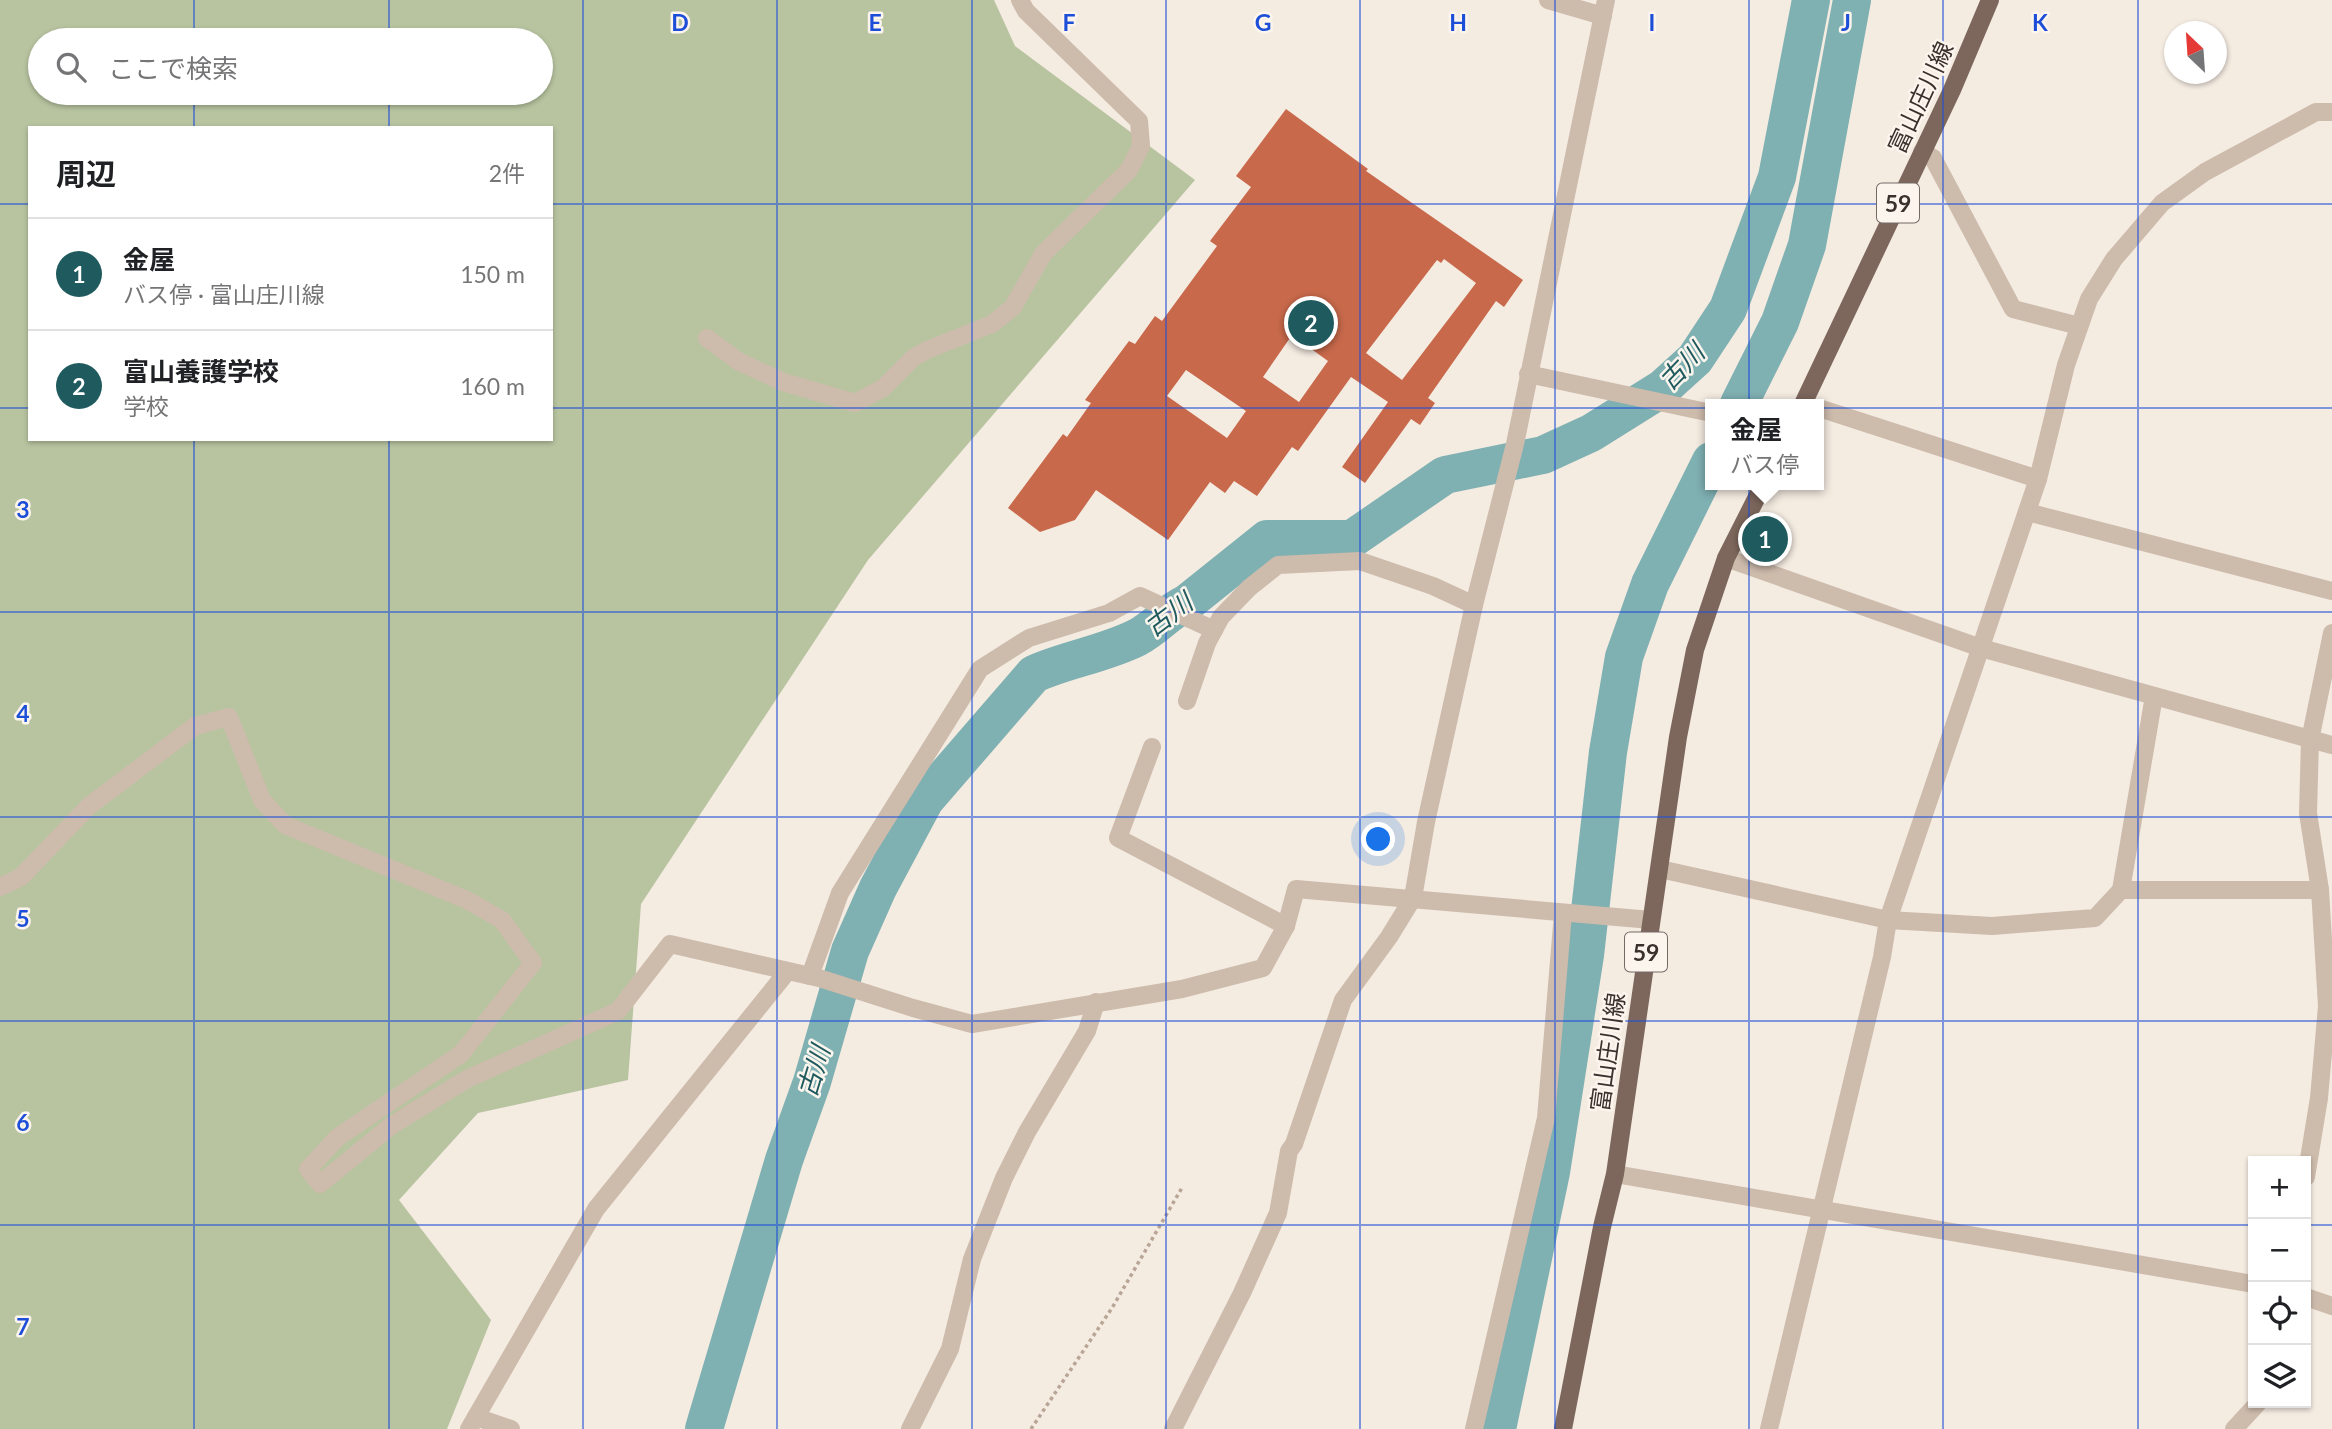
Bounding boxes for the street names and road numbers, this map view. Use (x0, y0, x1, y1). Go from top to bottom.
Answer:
street label: 富山庄川線 (1882, 36, 1958, 158)
road number: 59 (1877, 184, 1919, 222)
road number: 59 (1625, 932, 1667, 972)
street label: 富山庄川線 (1584, 991, 1630, 1113)

